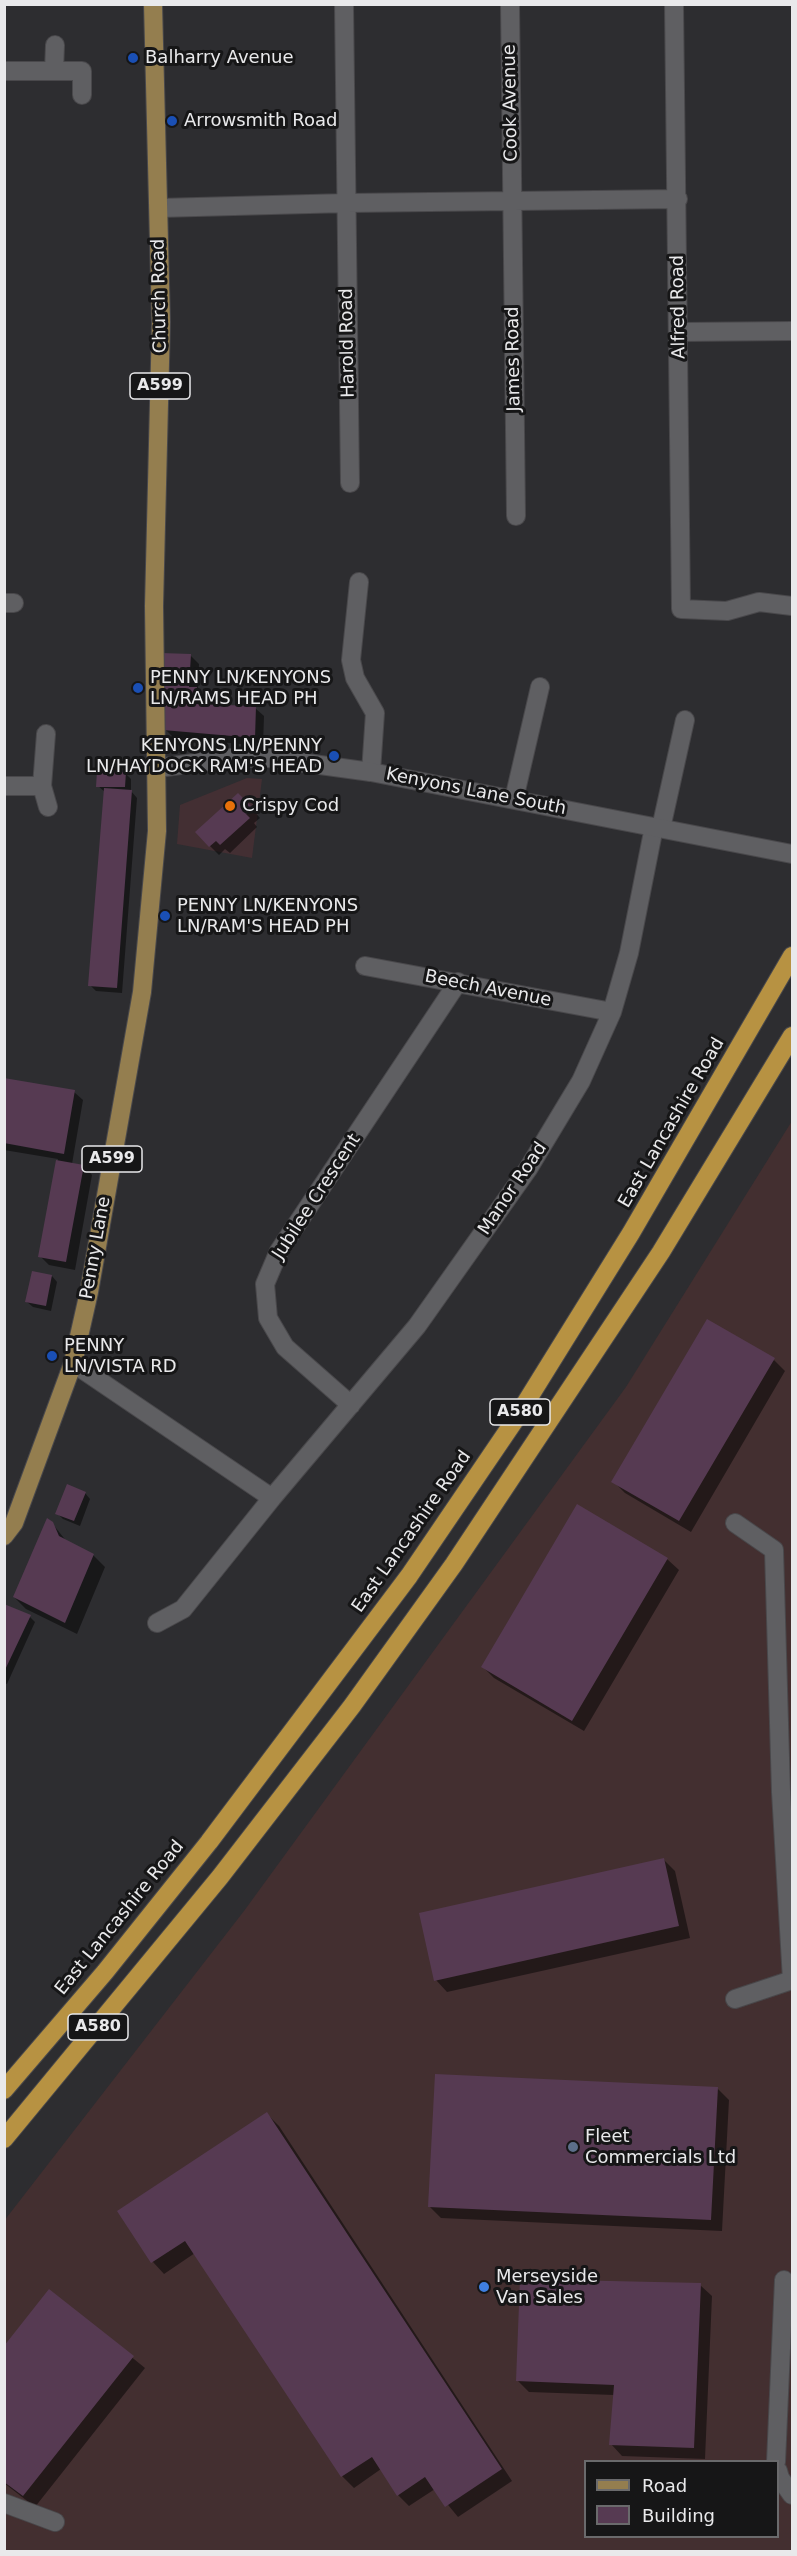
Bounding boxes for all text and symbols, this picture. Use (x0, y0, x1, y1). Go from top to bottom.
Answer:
street label: Cook Avenue (499, 44, 523, 162)
place label: Balharry Avenue (145, 47, 294, 69)
marker: Balharry Avenue (126, 51, 140, 65)
place label: Arrowsmith Road (184, 110, 337, 132)
marker: Arrowsmith Road (165, 114, 179, 128)
street label: Church Road (148, 239, 172, 353)
street label: Alfred Road (667, 255, 691, 359)
street label: Harold Road (336, 288, 360, 398)
street label: James Road (502, 306, 526, 412)
road number: A599 (130, 373, 190, 399)
place label: PENNY LN/KENYONS LN/RAMS HEAD PH (150, 667, 331, 710)
marker: PENNY LN/KENYONS LN/RAMS HEAD PH (131, 681, 145, 695)
place label: KENYONS LN/PENNY LN/HAYDOCK RAM'S HEAD (86, 735, 322, 777)
marker: KENYONS LN/PENNY LN/HAYDOCK RAM'S HEAD (327, 749, 341, 763)
street label: Kenyons Lane South (384, 764, 568, 820)
place label: Crispy Cod (242, 795, 339, 817)
marker: Crispy Cod (223, 799, 237, 813)
place label: PENNY LN/KENYONS LN/RAM'S HEAD PH (177, 895, 358, 938)
marker: PENNY LN/KENYONS LN/RAM'S HEAD PH (158, 909, 172, 923)
street label: Beech Avenue (423, 966, 553, 1012)
street label: East Lancashire Road (614, 1034, 730, 1212)
street label: Jubilee Crescent (268, 1130, 366, 1264)
street label: Manor Road (474, 1138, 552, 1240)
road number: A599 (82, 1146, 142, 1172)
street label: Penny Lane (76, 1195, 116, 1301)
place label: PENNY LN/VISTA RD (64, 1335, 177, 1378)
marker: PENNY LN/VISTA RD (45, 1349, 59, 1363)
road number: A580 (490, 1399, 550, 1425)
street label: East Lancashire Road (348, 1447, 476, 1617)
street label: East Lancashire Road (51, 1836, 189, 2000)
road number: A580 (68, 2014, 128, 2040)
place label: Fleet Commercials Ltd (585, 2126, 736, 2168)
marker: Fleet Commercials Ltd (566, 2140, 580, 2154)
place label: Merseyside Van Sales (496, 2266, 598, 2308)
marker: Merseyside Van Sales (477, 2280, 491, 2294)
legend (584, 2460, 779, 2538)
text: Road (642, 2475, 687, 2496)
text: Building (642, 2505, 715, 2526)

